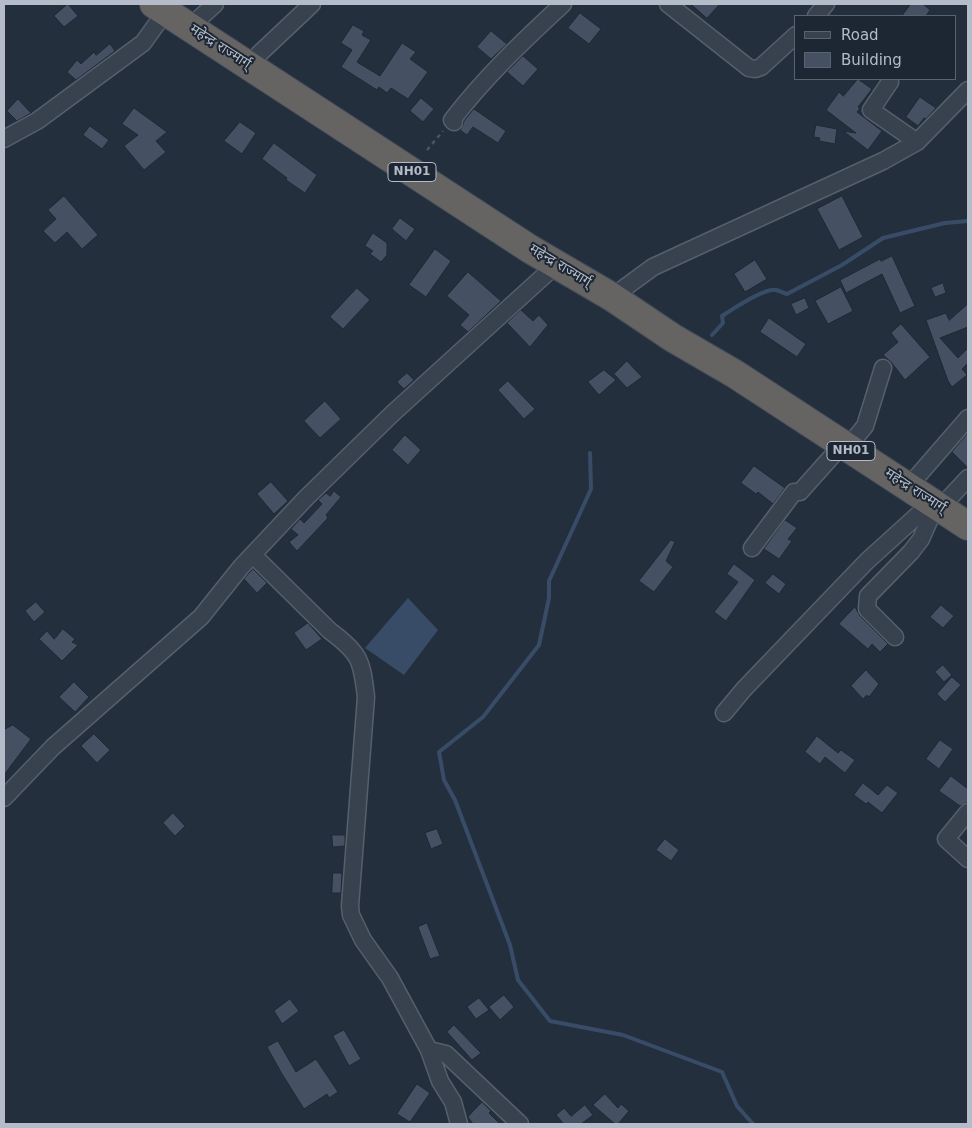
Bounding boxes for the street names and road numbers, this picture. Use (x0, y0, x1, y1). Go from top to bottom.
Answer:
street label: महेन्द्र राज्मार्ग् (186, 21, 254, 73)
road number: NH01 (388, 162, 436, 182)
street label: महेन्द्र राज्मार्ग् (526, 241, 594, 291)
road number: NH01 (827, 442, 875, 461)
street label: महेन्द्र राज्मार्ग् (881, 465, 949, 517)

